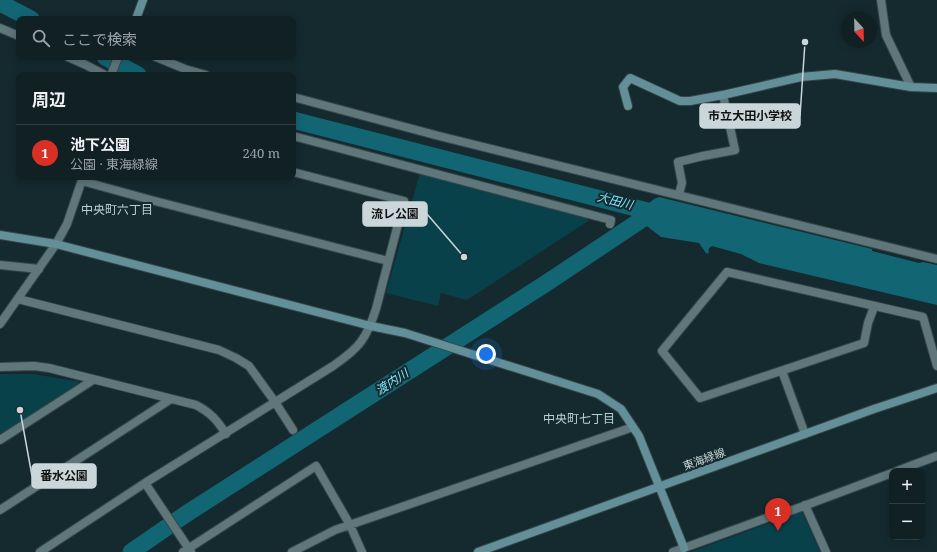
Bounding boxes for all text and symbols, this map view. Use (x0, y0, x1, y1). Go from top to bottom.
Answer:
north arrow (841, 12, 877, 48)
search box (16, 16, 296, 60)
icon: search (30, 27, 52, 49)
text: ここで検索 (62, 29, 137, 49)
text: 周辺 (32, 88, 66, 111)
callout: 市立大田小学校 (700, 104, 800, 128)
text: 市立大田小学校 (708, 107, 792, 124)
text: 池下公園 (70, 134, 130, 154)
text: 1 (41, 144, 49, 162)
text: 240 m (243, 144, 280, 162)
text: 公園 · 東海緑線 (70, 155, 158, 173)
water label: 大田川 (596, 188, 637, 214)
district label: 中央町六丁目 (81, 201, 153, 218)
callout: 流レ公園 (363, 202, 427, 226)
text: 流レ公園 (371, 205, 419, 222)
your location (476, 344, 496, 364)
water label: 渡内川 (372, 364, 413, 399)
district label: 中央町七丁目 (543, 410, 615, 427)
street label: 東海緑線 (681, 444, 727, 473)
callout: 番水公園 (32, 464, 96, 488)
text: 番水公園 (40, 467, 88, 484)
map controls (889, 468, 925, 540)
button: + (889, 468, 925, 504)
pin: 1 (765, 498, 791, 531)
button: − (889, 504, 925, 540)

